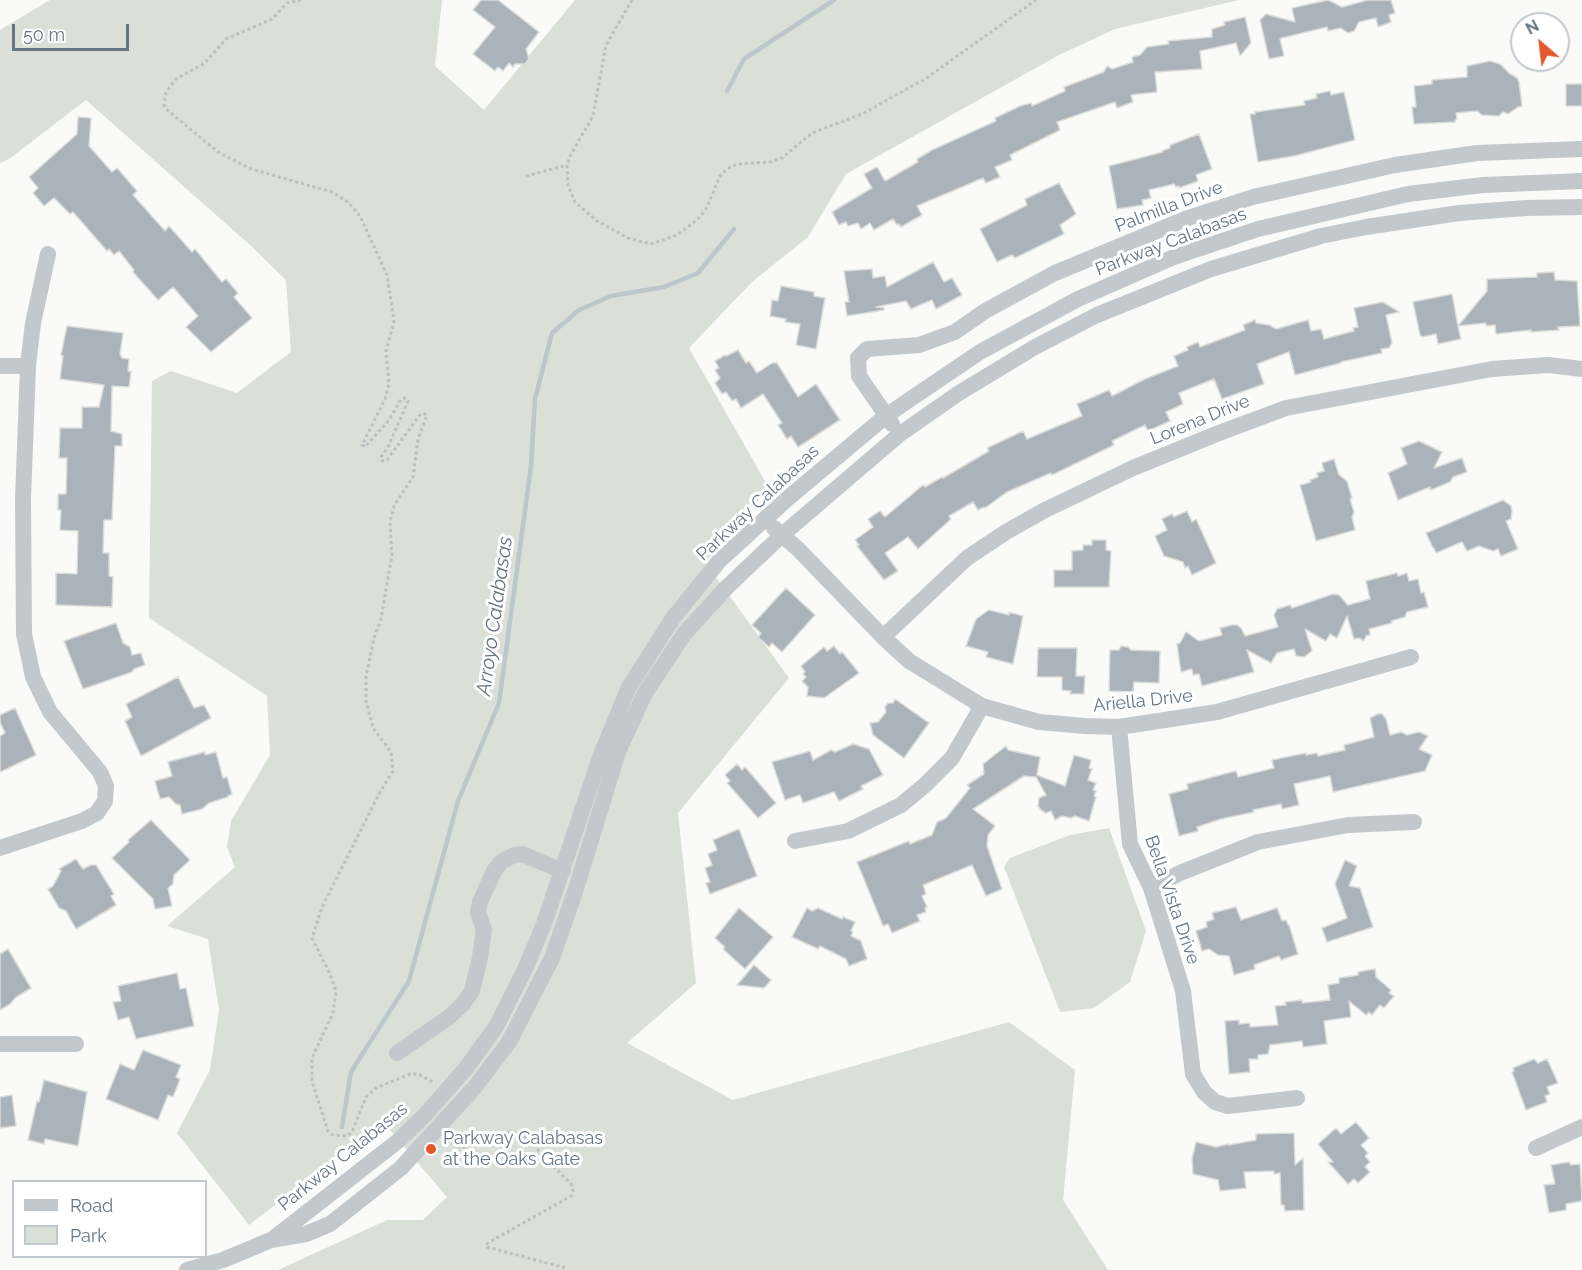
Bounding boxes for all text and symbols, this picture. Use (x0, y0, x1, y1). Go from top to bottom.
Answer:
scale bar (15, 12, 132, 50)
north arrow (1510, 12, 1570, 72)
text: N (1522, 16, 1542, 39)
text: 50 m (23, 24, 65, 45)
street label: Palmilla Drive (1112, 177, 1226, 237)
street label: Parkway Calabasas (1092, 203, 1250, 281)
street label: Lorena Drive (1147, 390, 1253, 450)
street label: Parkway Calabasas (692, 441, 824, 565)
water label: Arroyo Calabasas (472, 535, 518, 697)
street label: Ariella Drive (1092, 685, 1194, 717)
street label: Bella Vista Drive (1140, 833, 1204, 967)
street label: Parkway Calabasas (274, 1098, 412, 1216)
place label: Parkway Calabasas at the Oaks Gate (443, 1128, 603, 1170)
marker: Parkway Calabasas at the Oaks Gate (424, 1142, 438, 1156)
legend (12, 1180, 207, 1258)
text: Road (70, 1195, 113, 1216)
text: Park (70, 1225, 107, 1246)

